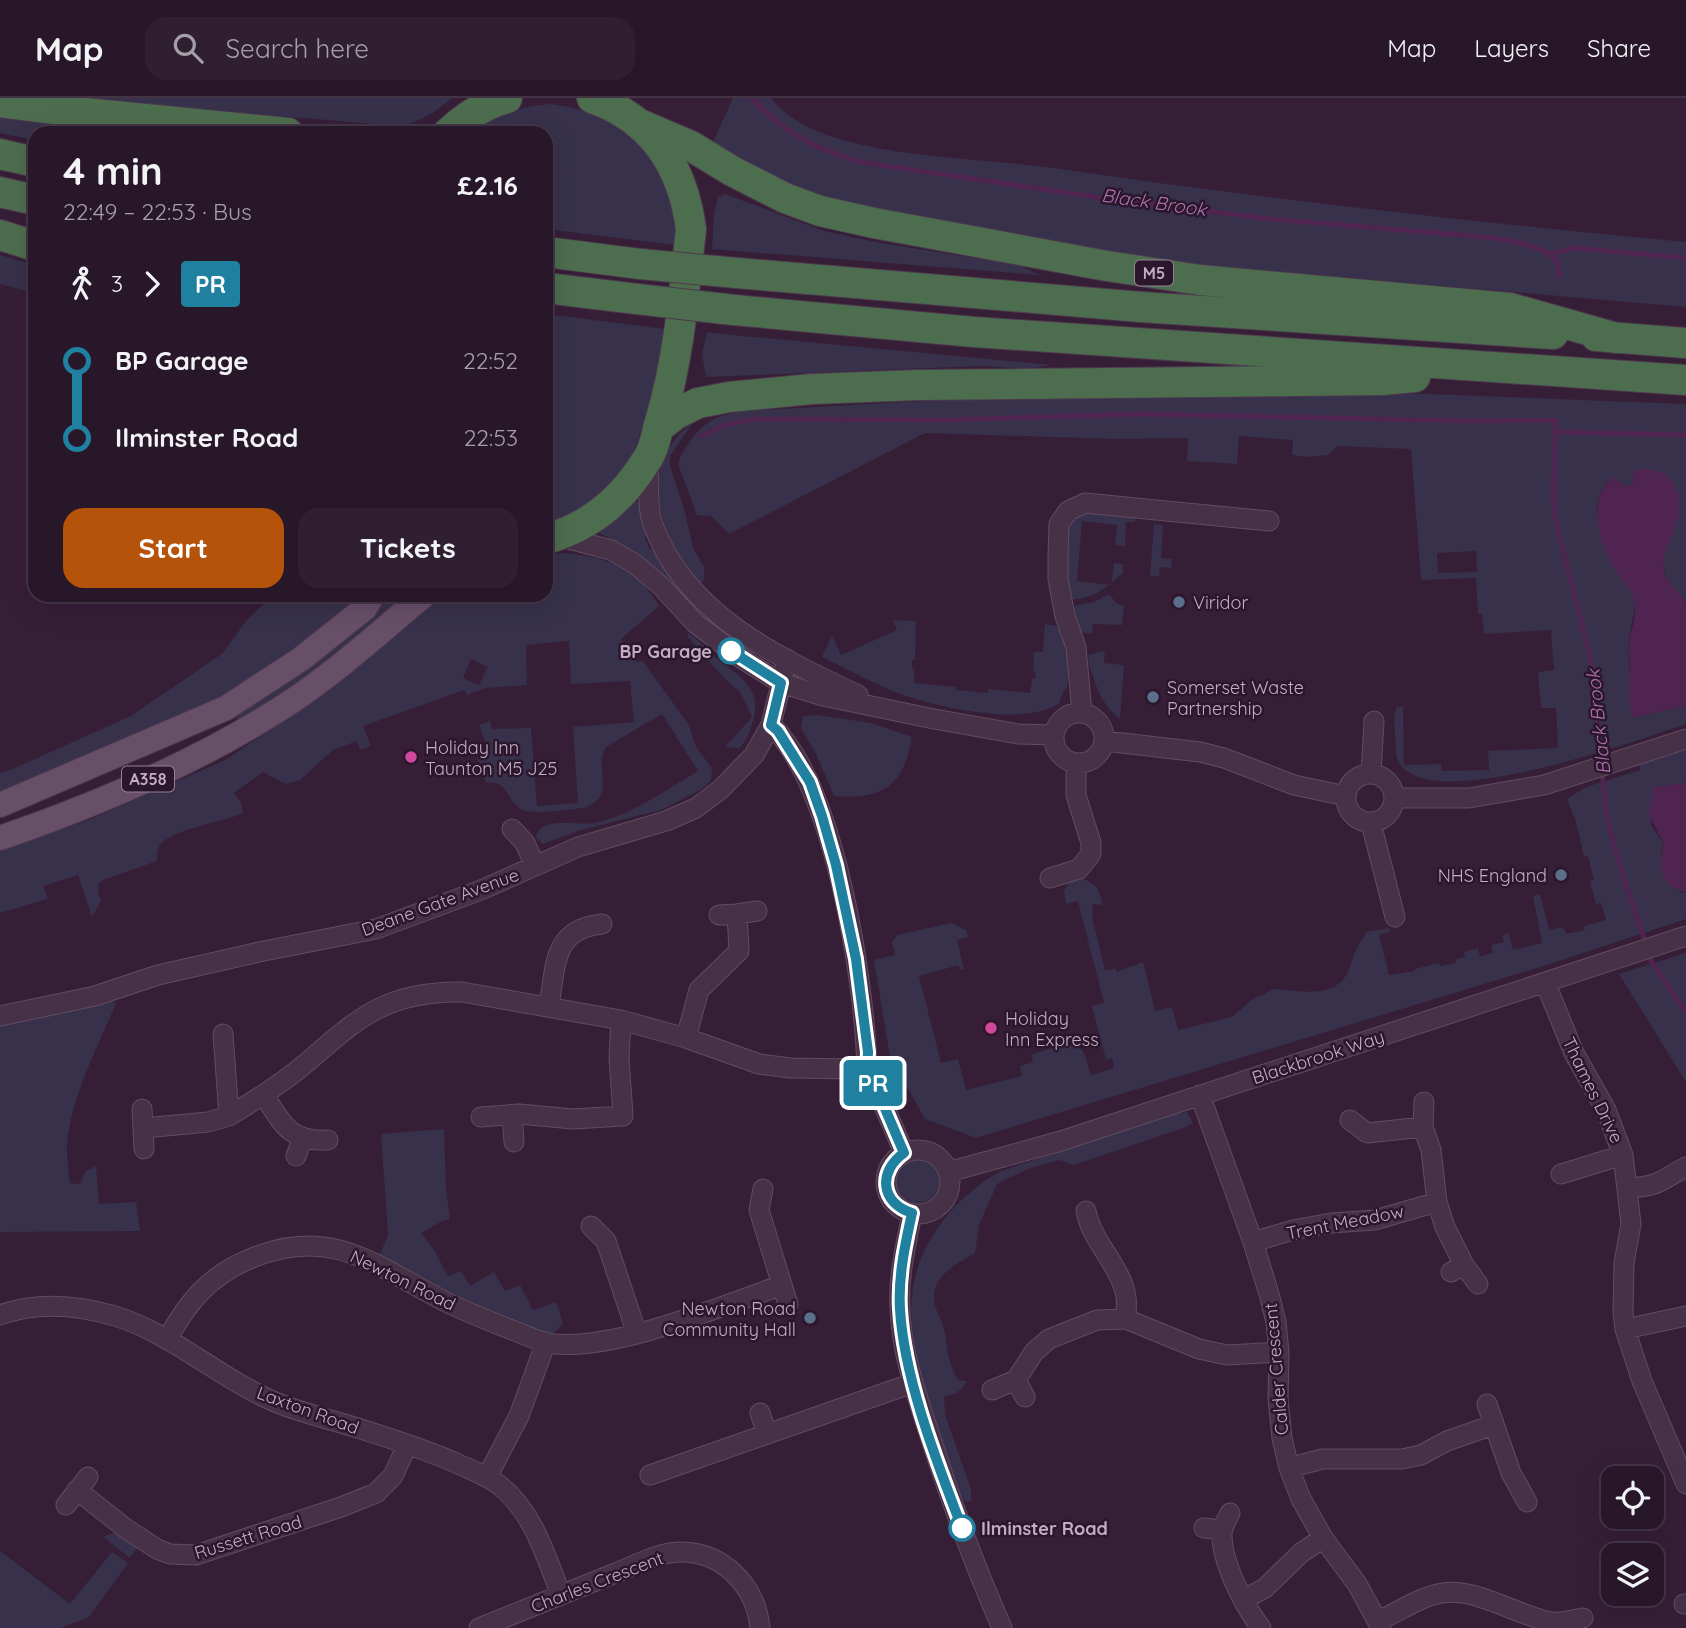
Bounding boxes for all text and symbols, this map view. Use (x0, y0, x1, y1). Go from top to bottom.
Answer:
search box (145, 17, 635, 80)
text: Map (35, 28, 103, 69)
icon: search (169, 29, 207, 67)
text: Search here (225, 32, 369, 65)
text: Map (1387, 33, 1436, 63)
text: Layers (1474, 33, 1549, 63)
text: Share (1587, 33, 1651, 63)
text: 4 min (63, 147, 163, 195)
text: £2.16 (457, 169, 518, 202)
water label: Black Brook (1100, 183, 1210, 221)
text: 22:49 – 22:53 · Bus (63, 197, 252, 226)
road number: M5 (1135, 260, 1173, 286)
icon: walk (63, 265, 101, 303)
icon: forward (133, 265, 171, 303)
text: 3 (111, 269, 123, 298)
text: PR (195, 269, 226, 299)
text: BP Garage (115, 344, 248, 377)
text: 22:52 (463, 346, 518, 375)
text: Ilminster Road (115, 421, 298, 454)
text: 22:53 (464, 423, 518, 452)
button: Start (63, 508, 284, 588)
button: Tickets (298, 508, 518, 588)
place label: Viridor (1193, 591, 1248, 614)
marker: Viridor (1171, 594, 1187, 610)
marker: BP Garage (718, 638, 744, 664)
place label: BP Garage (620, 640, 712, 663)
water label: Black Brook (1580, 666, 1615, 776)
place label: Somerset Waste Partnership (1167, 676, 1304, 720)
marker: Somerset Waste Partnership (1145, 689, 1161, 705)
place label: Holiday Inn Taunton M5 J25 (425, 736, 557, 780)
marker: Holiday Inn Taunton M5 J25 (403, 749, 419, 765)
road number: A358 (122, 766, 174, 792)
street label: Deane Gate Avenue (358, 863, 522, 941)
place label: NHS England (1438, 864, 1547, 887)
marker: NHS England (1553, 867, 1569, 883)
place label: Holiday Inn Express (1005, 1007, 1099, 1051)
marker: Holiday Inn Express (983, 1020, 999, 1036)
street label: Blackbrook Way (1249, 1025, 1387, 1089)
street label: Thames Drive (1557, 1033, 1629, 1147)
line badge: PR (842, 1060, 904, 1106)
text: PR (858, 1068, 888, 1098)
street label: Trent Meadow (1284, 1199, 1406, 1245)
street label: Newton Road (346, 1245, 460, 1315)
place label: Newton Road Community Hall (663, 1297, 796, 1341)
street label: Calder Crescent (1259, 1302, 1293, 1436)
marker: Newton Road Community Hall (802, 1310, 818, 1326)
street label: Laxton Road (254, 1381, 362, 1439)
map controls (1601, 1466, 1664, 1606)
button: locate (1601, 1466, 1664, 1529)
street label: Russett Road (192, 1510, 304, 1564)
marker: Ilminster Road (949, 1515, 975, 1541)
place label: Ilminster Road (981, 1517, 1108, 1540)
button: layers (1601, 1543, 1664, 1606)
street label: Charles Crescent (527, 1546, 667, 1618)

